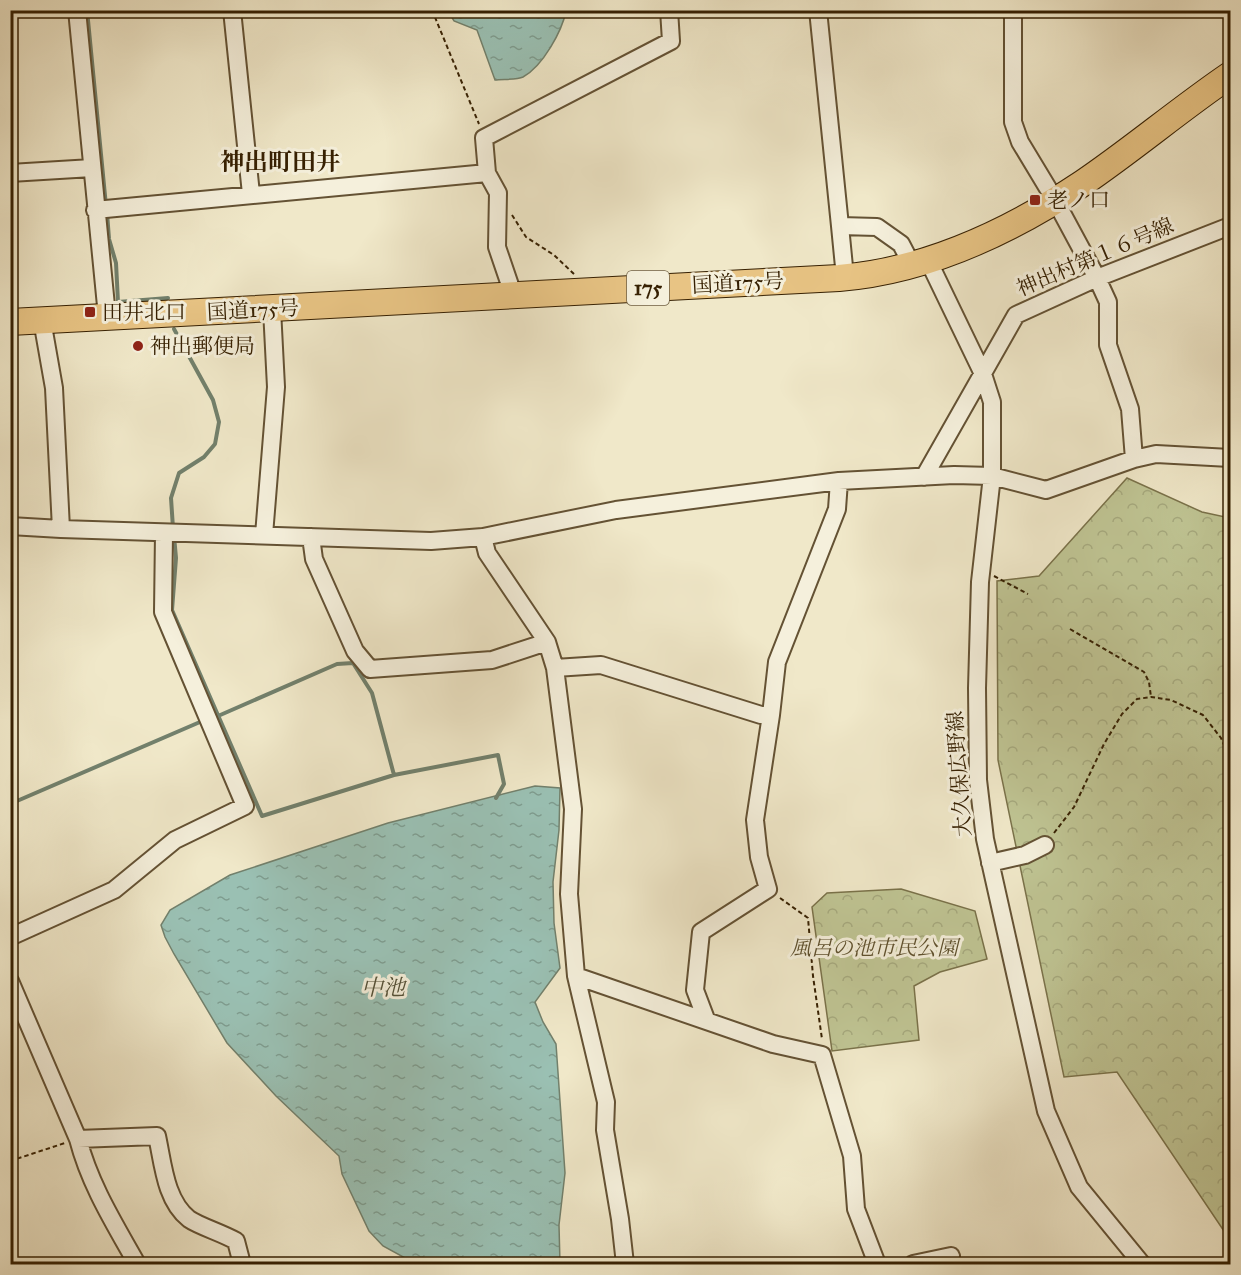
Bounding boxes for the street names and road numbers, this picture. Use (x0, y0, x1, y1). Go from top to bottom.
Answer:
street label: 神出村第１６号線 (1013, 212, 1177, 302)
street label: 国道175号 (691, 268, 785, 298)
road number: 175 (627, 271, 669, 305)
street label: 国道175号 (206, 295, 300, 325)
street label: 大久保広野線 (942, 710, 976, 838)

